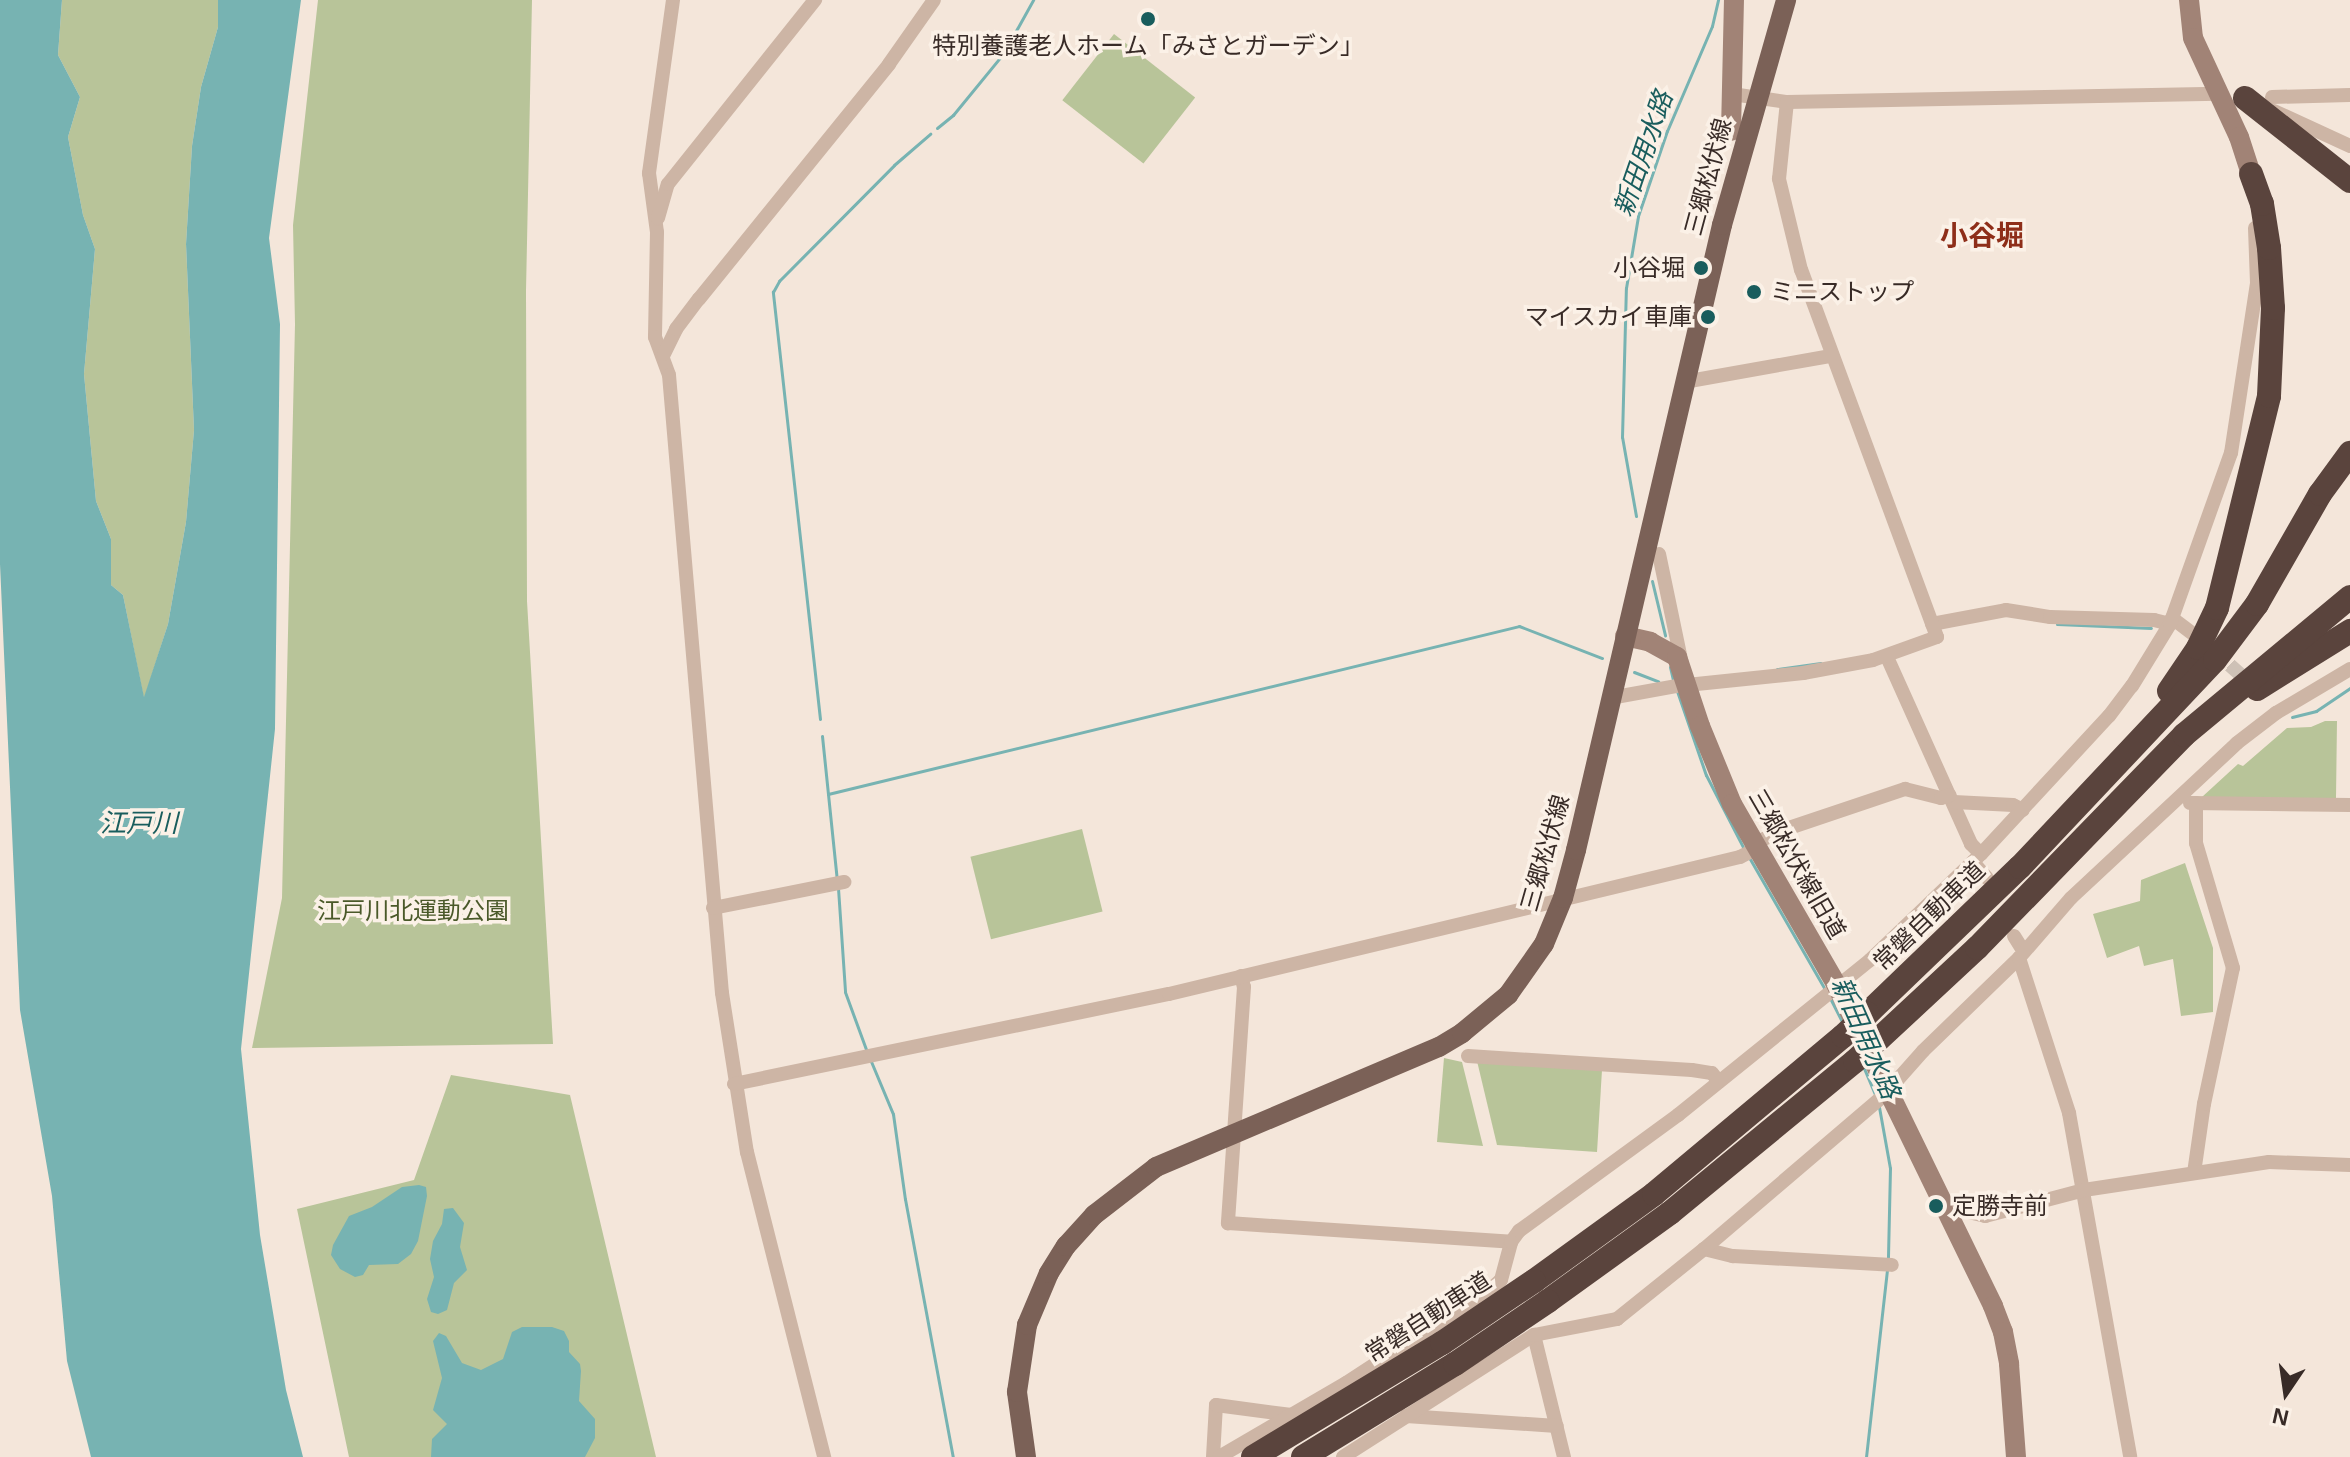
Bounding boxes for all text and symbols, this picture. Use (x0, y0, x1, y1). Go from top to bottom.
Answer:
marker: 特別養護老人ホーム「みさとガーデン」 (1139, 10, 1157, 28)
place label: 特別養護老人ホーム「みさとガーデン」 (932, 32, 1364, 60)
water label: 新田用水路 (1608, 87, 1680, 221)
street label: 三郷松伏線 (1679, 115, 1737, 239)
district label: 小谷堀 (1940, 219, 2024, 253)
place label: 小谷堀 (1613, 254, 1685, 282)
marker: 小谷堀 (1692, 259, 1710, 277)
place label: ミニストップ (1770, 278, 1914, 306)
marker: ミニストップ (1745, 283, 1763, 301)
place label: マイスカイ車庫 (1524, 303, 1692, 331)
marker: マイスカイ車庫 (1699, 308, 1717, 326)
street label: 三郷松伏線旧道 (1743, 784, 1851, 944)
street label: 三郷松伏線 (1515, 791, 1575, 915)
water label: 江戸川 (100, 808, 178, 840)
street label: 常磐自動車道 (1867, 856, 1991, 976)
park label: 江戸川北運動公園 (317, 897, 509, 925)
water label: 新田用水路 (1824, 972, 1906, 1104)
place label: 定勝寺前 (1952, 1192, 2048, 1220)
marker: 定勝寺前 (1927, 1197, 1945, 1215)
street label: 常磐自動車道 (1360, 1266, 1496, 1368)
north arrow (2246, 1353, 2326, 1433)
text: N (2270, 1403, 2291, 1431)

